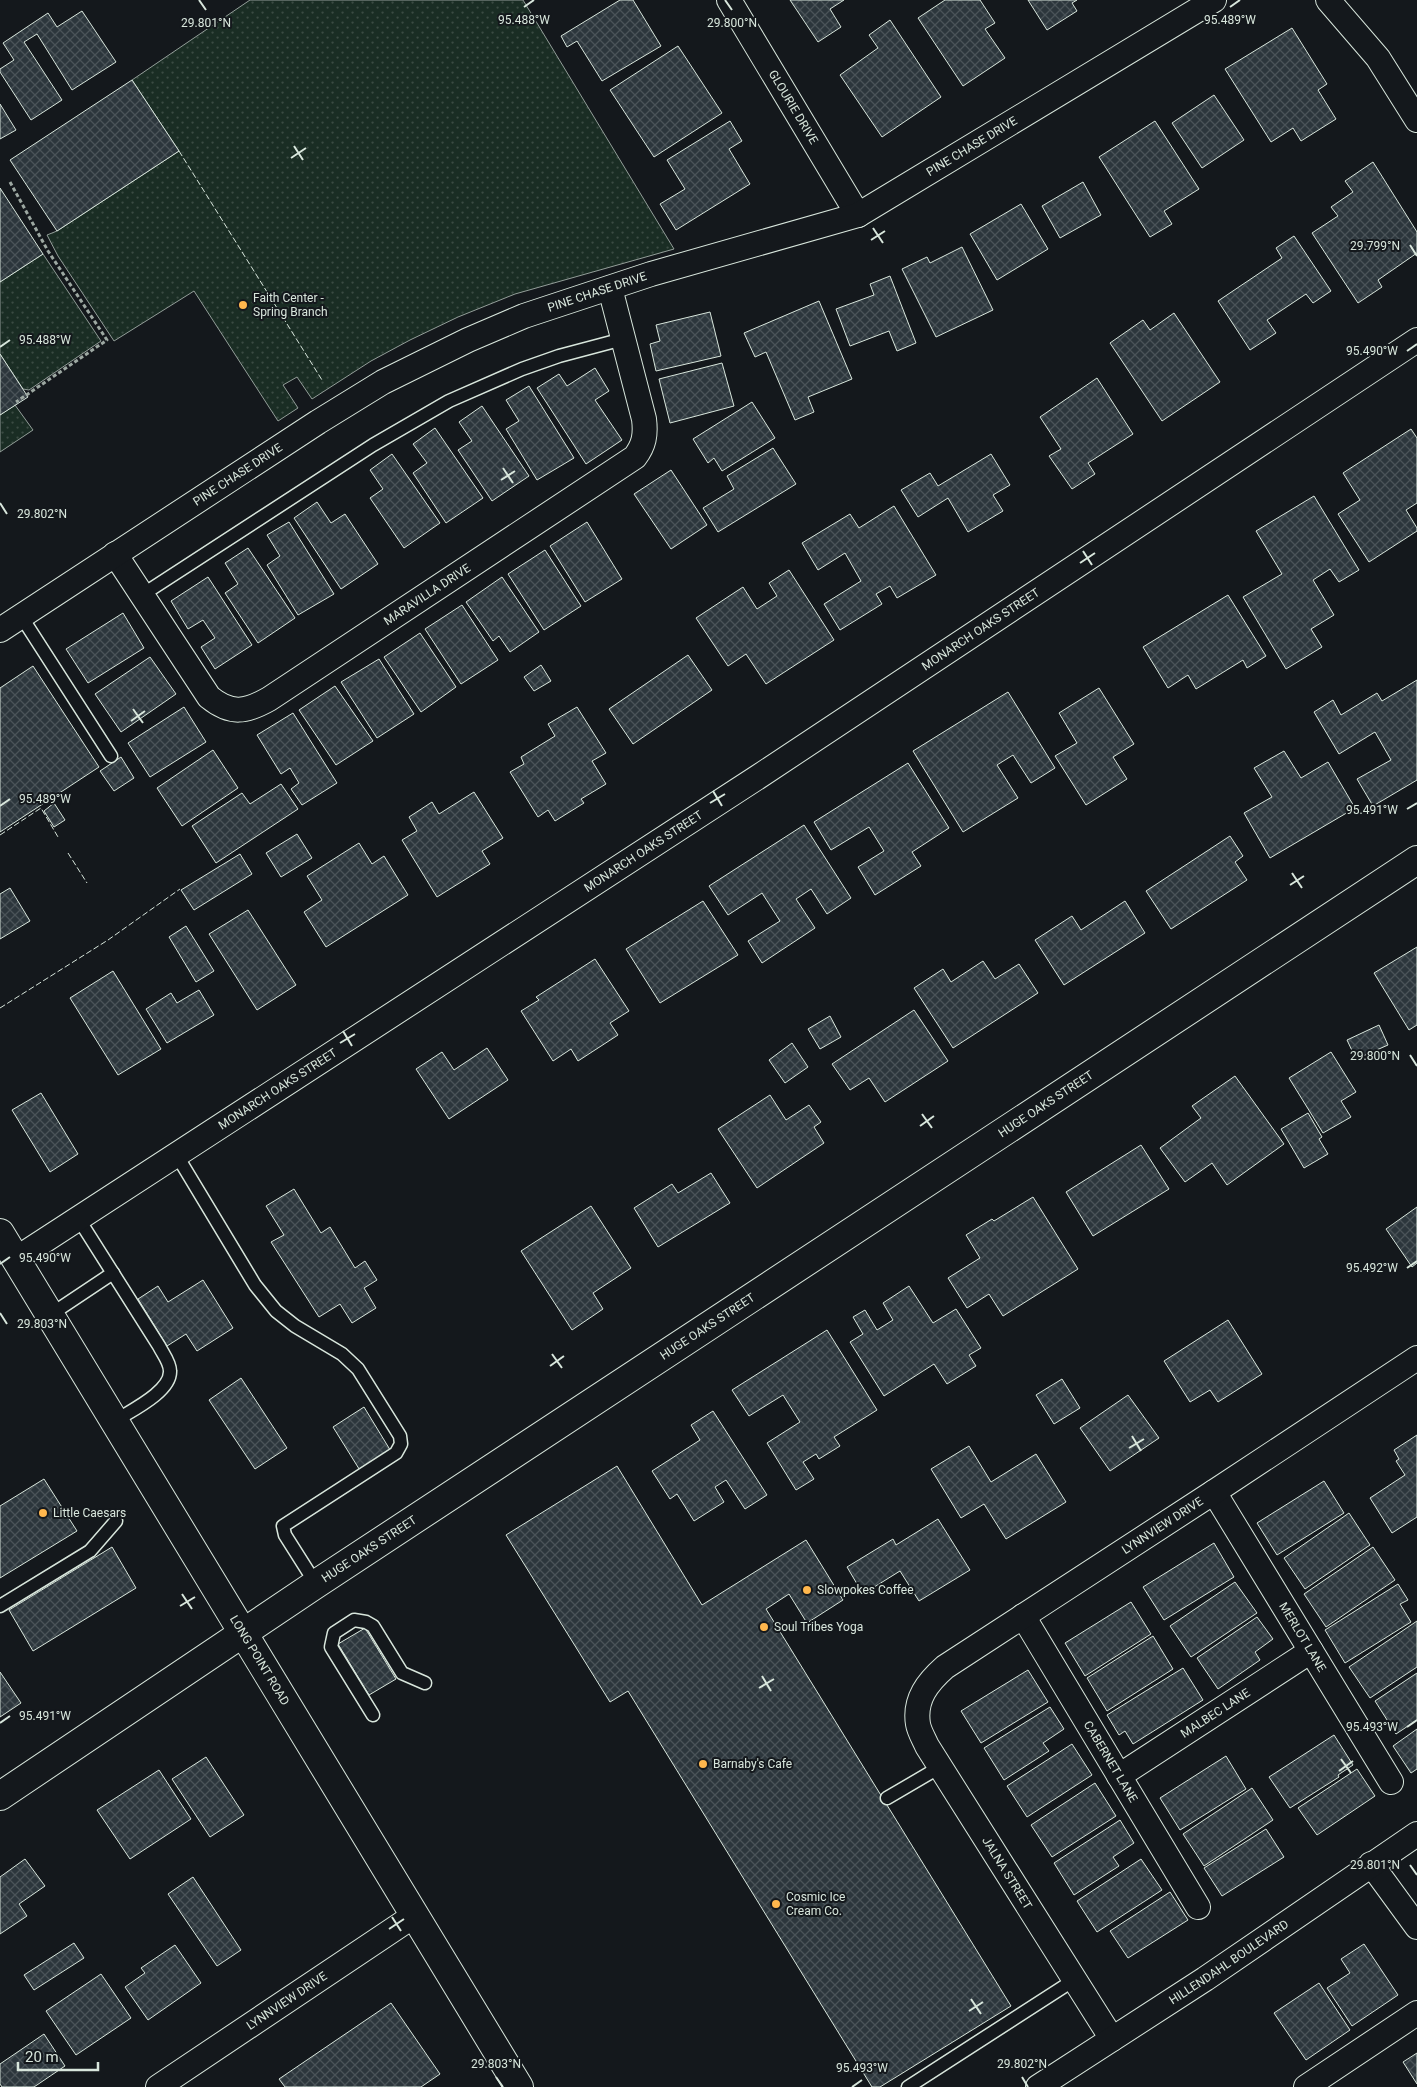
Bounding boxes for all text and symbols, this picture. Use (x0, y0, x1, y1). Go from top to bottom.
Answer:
text: 95.488°W (498, 13, 550, 27)
text: 95.489°W (1204, 13, 1256, 27)
text: 29.801°N (181, 16, 231, 30)
text: 29.800°N (707, 16, 757, 30)
street label: GLOURIE DRIVE (766, 68, 821, 147)
street label: PINE CHASE DRIVE (924, 113, 1020, 179)
text: 29.799°N (1350, 239, 1400, 253)
street label: PINE CHASE DRIVE (546, 269, 649, 315)
place label: Faith Center - Spring Branch (253, 291, 328, 319)
marker: Faith Center - Spring Branch (237, 299, 249, 311)
text: 95.488°W (19, 333, 71, 347)
text: 95.490°W (1346, 344, 1398, 358)
street label: PINE CHASE DRIVE (191, 440, 285, 509)
text: 29.802°N (17, 507, 67, 521)
street label: MARAVILLA DRIVE (381, 561, 473, 628)
street label: MONARCH OAKS STREET (919, 585, 1042, 673)
text: 95.489°W (19, 792, 71, 806)
text: 95.491°W (1346, 803, 1398, 817)
street label: MONARCH OAKS STREET (581, 808, 705, 895)
street label: MONARCH OAKS STREET (216, 1046, 339, 1133)
text: 29.800°N (1350, 1049, 1400, 1063)
street label: HUGE OAKS STREET (996, 1068, 1096, 1140)
text: 95.490°W (19, 1251, 71, 1265)
text: 95.492°W (1346, 1261, 1398, 1275)
street label: HUGE OAKS STREET (657, 1290, 757, 1363)
text: 29.803°N (17, 1317, 67, 1331)
street label: LYNNVIEW DRIVE (1119, 1494, 1206, 1557)
place label: Little Caesars (53, 1506, 126, 1520)
marker: Little Caesars (37, 1507, 49, 1519)
street label: HUGE OAKS STREET (319, 1513, 419, 1585)
place label: Slowpokes Coffee (817, 1583, 914, 1597)
marker: Slowpokes Coffee (801, 1584, 813, 1596)
street label: MERLOT LANE (1276, 1600, 1329, 1674)
street label: LONG POINT ROAD (227, 1613, 292, 1708)
place label: Soul Tribes Yoga (774, 1620, 863, 1634)
marker: Soul Tribes Yoga (758, 1621, 770, 1633)
street label: MALBEC LANE (1178, 1686, 1253, 1741)
text: 95.491°W (19, 1709, 71, 1723)
street label: CABERNET LANE (1081, 1718, 1141, 1805)
text: 95.493°W (1346, 1720, 1398, 1734)
place label: Barnaby's Cafe (713, 1757, 792, 1771)
marker: Barnaby's Cafe (697, 1758, 709, 1770)
street label: JALNA STREET (979, 1834, 1035, 1912)
text: 29.801°N (1350, 1858, 1400, 1872)
place label: Cosmic Ice Cream Co. (786, 1890, 845, 1918)
marker: Cosmic Ice Cream Co. (770, 1898, 782, 1910)
street label: HILLENDAHL BOULEVARD (1166, 1917, 1291, 2007)
street label: LYNNVIEW DRIVE (244, 1969, 330, 2033)
scale bar (18, 2040, 98, 2072)
text: 20 m (25, 2048, 59, 2066)
text: 29.803°N (471, 2057, 521, 2071)
text: 29.802°N (997, 2057, 1047, 2071)
text: 95.493°W (836, 2061, 888, 2075)

